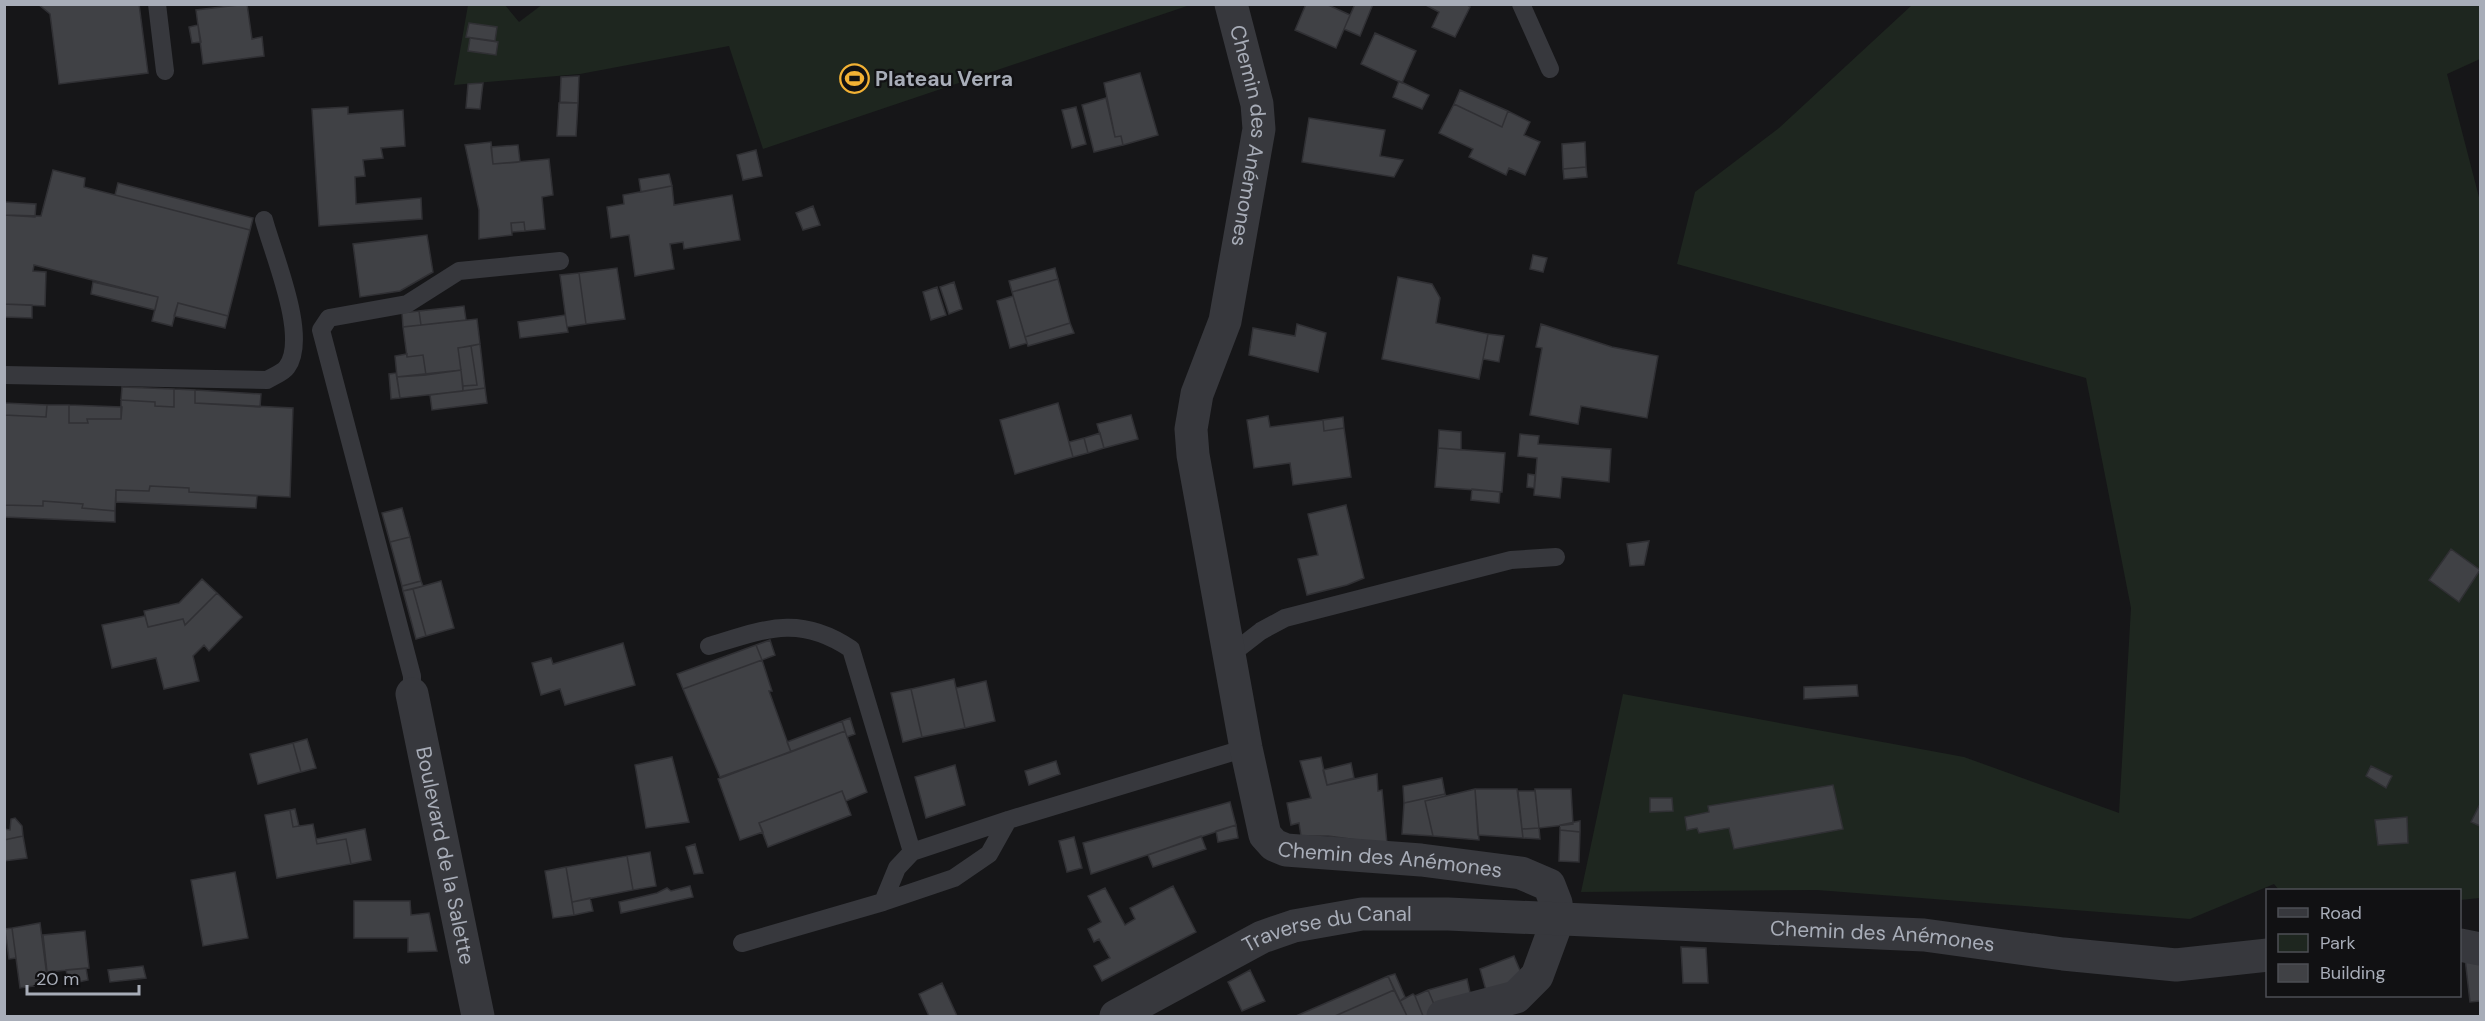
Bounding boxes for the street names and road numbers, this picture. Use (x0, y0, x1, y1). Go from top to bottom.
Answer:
street label: Chemin des Anémones (1223, 22, 1273, 249)
street label: Boulevard de la Salette (409, 744, 481, 967)
street label: Chemin des Anémones (1273, 834, 1504, 884)
street label: Traverse du Canal (1237, 900, 1412, 959)
street label: Chemin des Anémones (1769, 914, 1997, 959)

